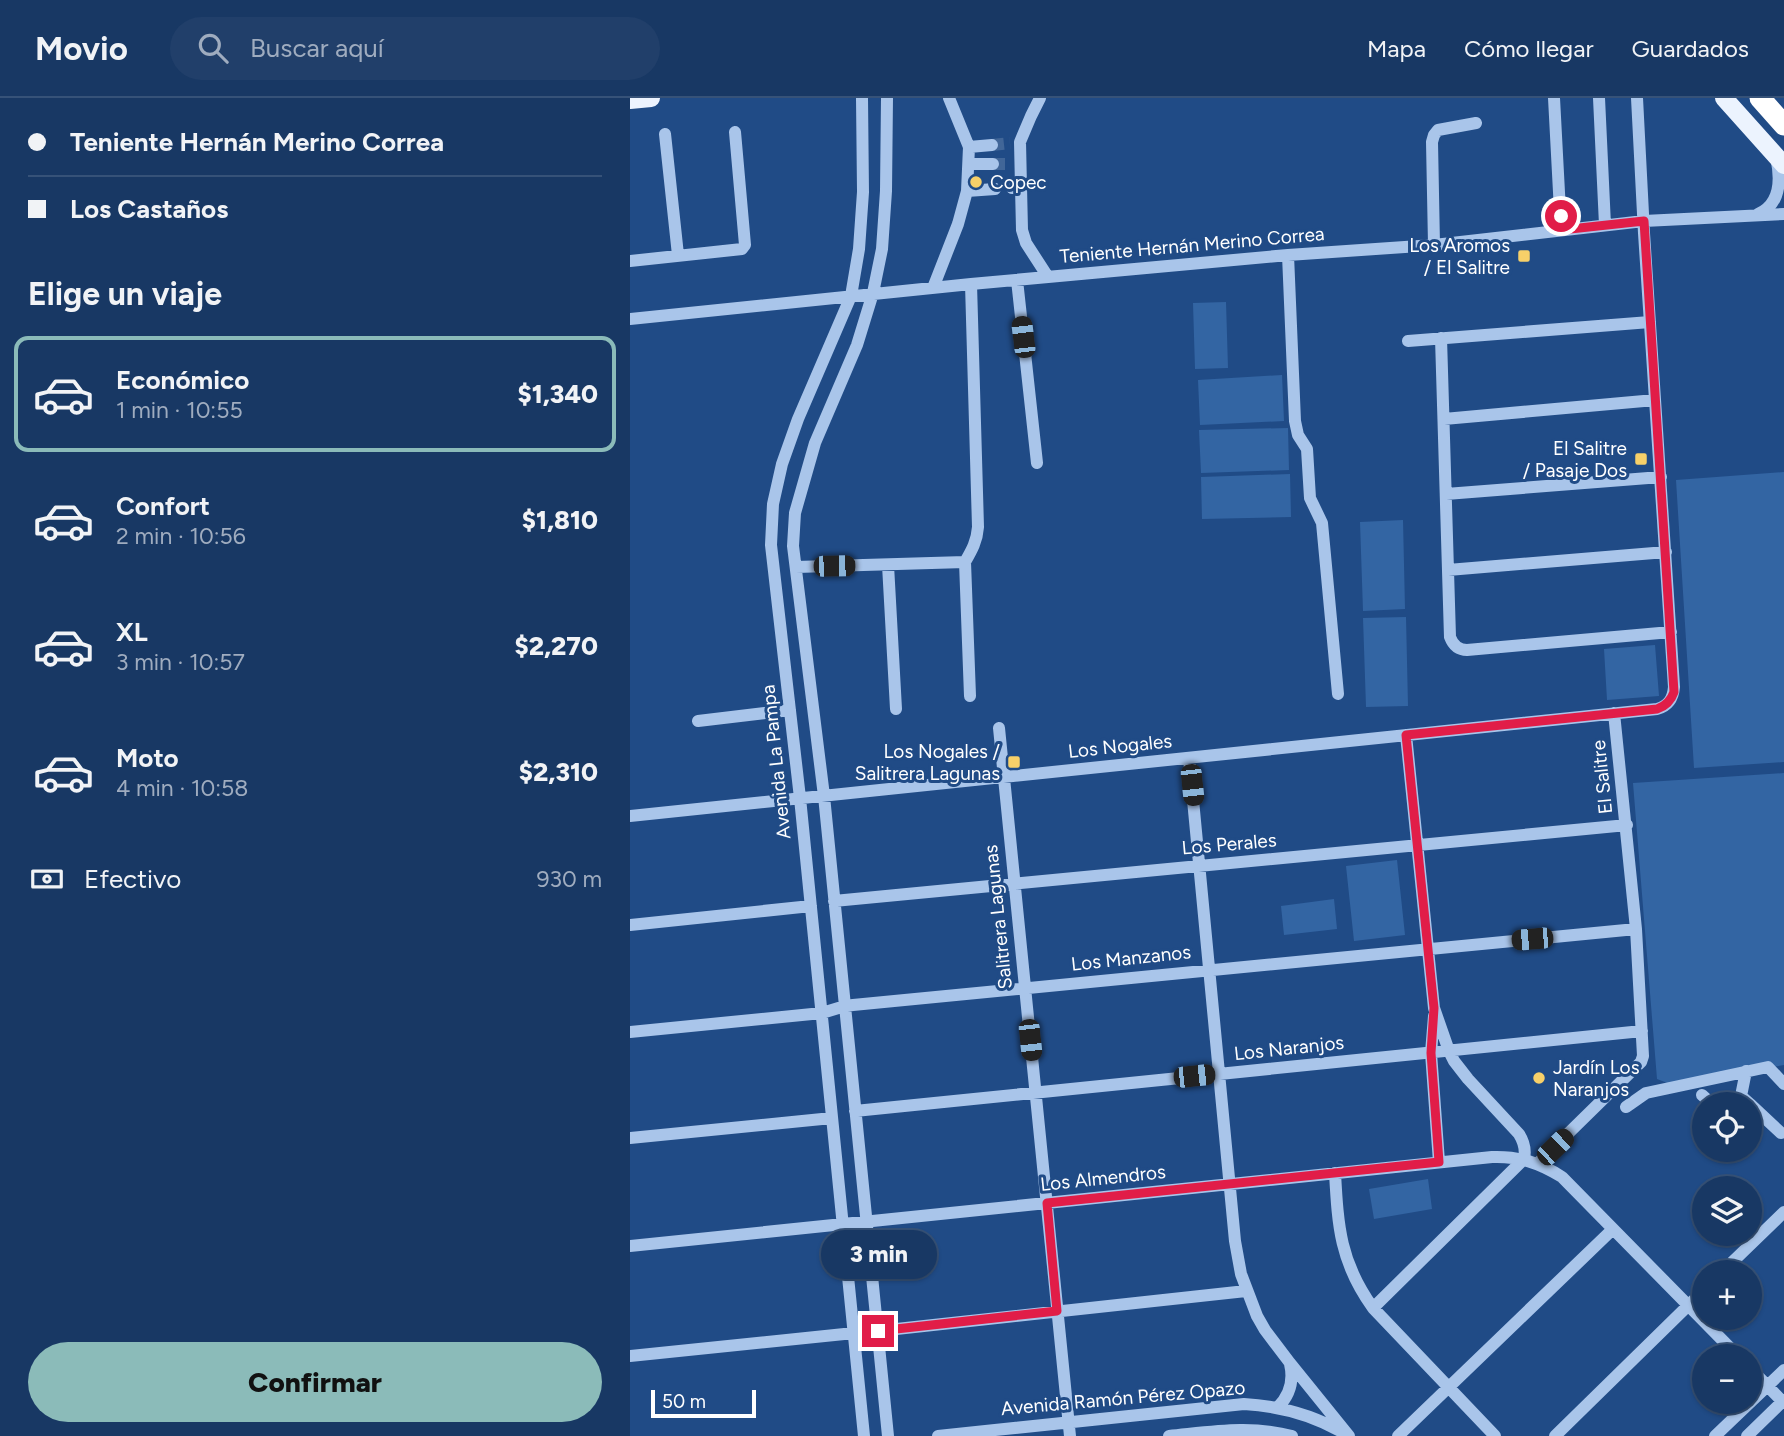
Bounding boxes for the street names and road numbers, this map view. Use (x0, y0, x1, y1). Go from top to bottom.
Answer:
street label: Teniente Hernán Merino Correa (1059, 222, 1325, 268)
street label: Avenida La Pampa (756, 684, 796, 840)
street label: Los Nogales (1067, 729, 1173, 763)
street label: El Salitre (1587, 739, 1617, 815)
street label: Los Perales (1181, 828, 1278, 860)
street label: Salitrera Lagunas (979, 843, 1017, 990)
street label: Los Manzanos (1070, 940, 1192, 976)
street label: Los Naranjos (1233, 1031, 1345, 1065)
street label: Los Almendros (1039, 1160, 1167, 1196)
street label: Avenida Ramón Pérez Opazo (1000, 1376, 1246, 1420)

